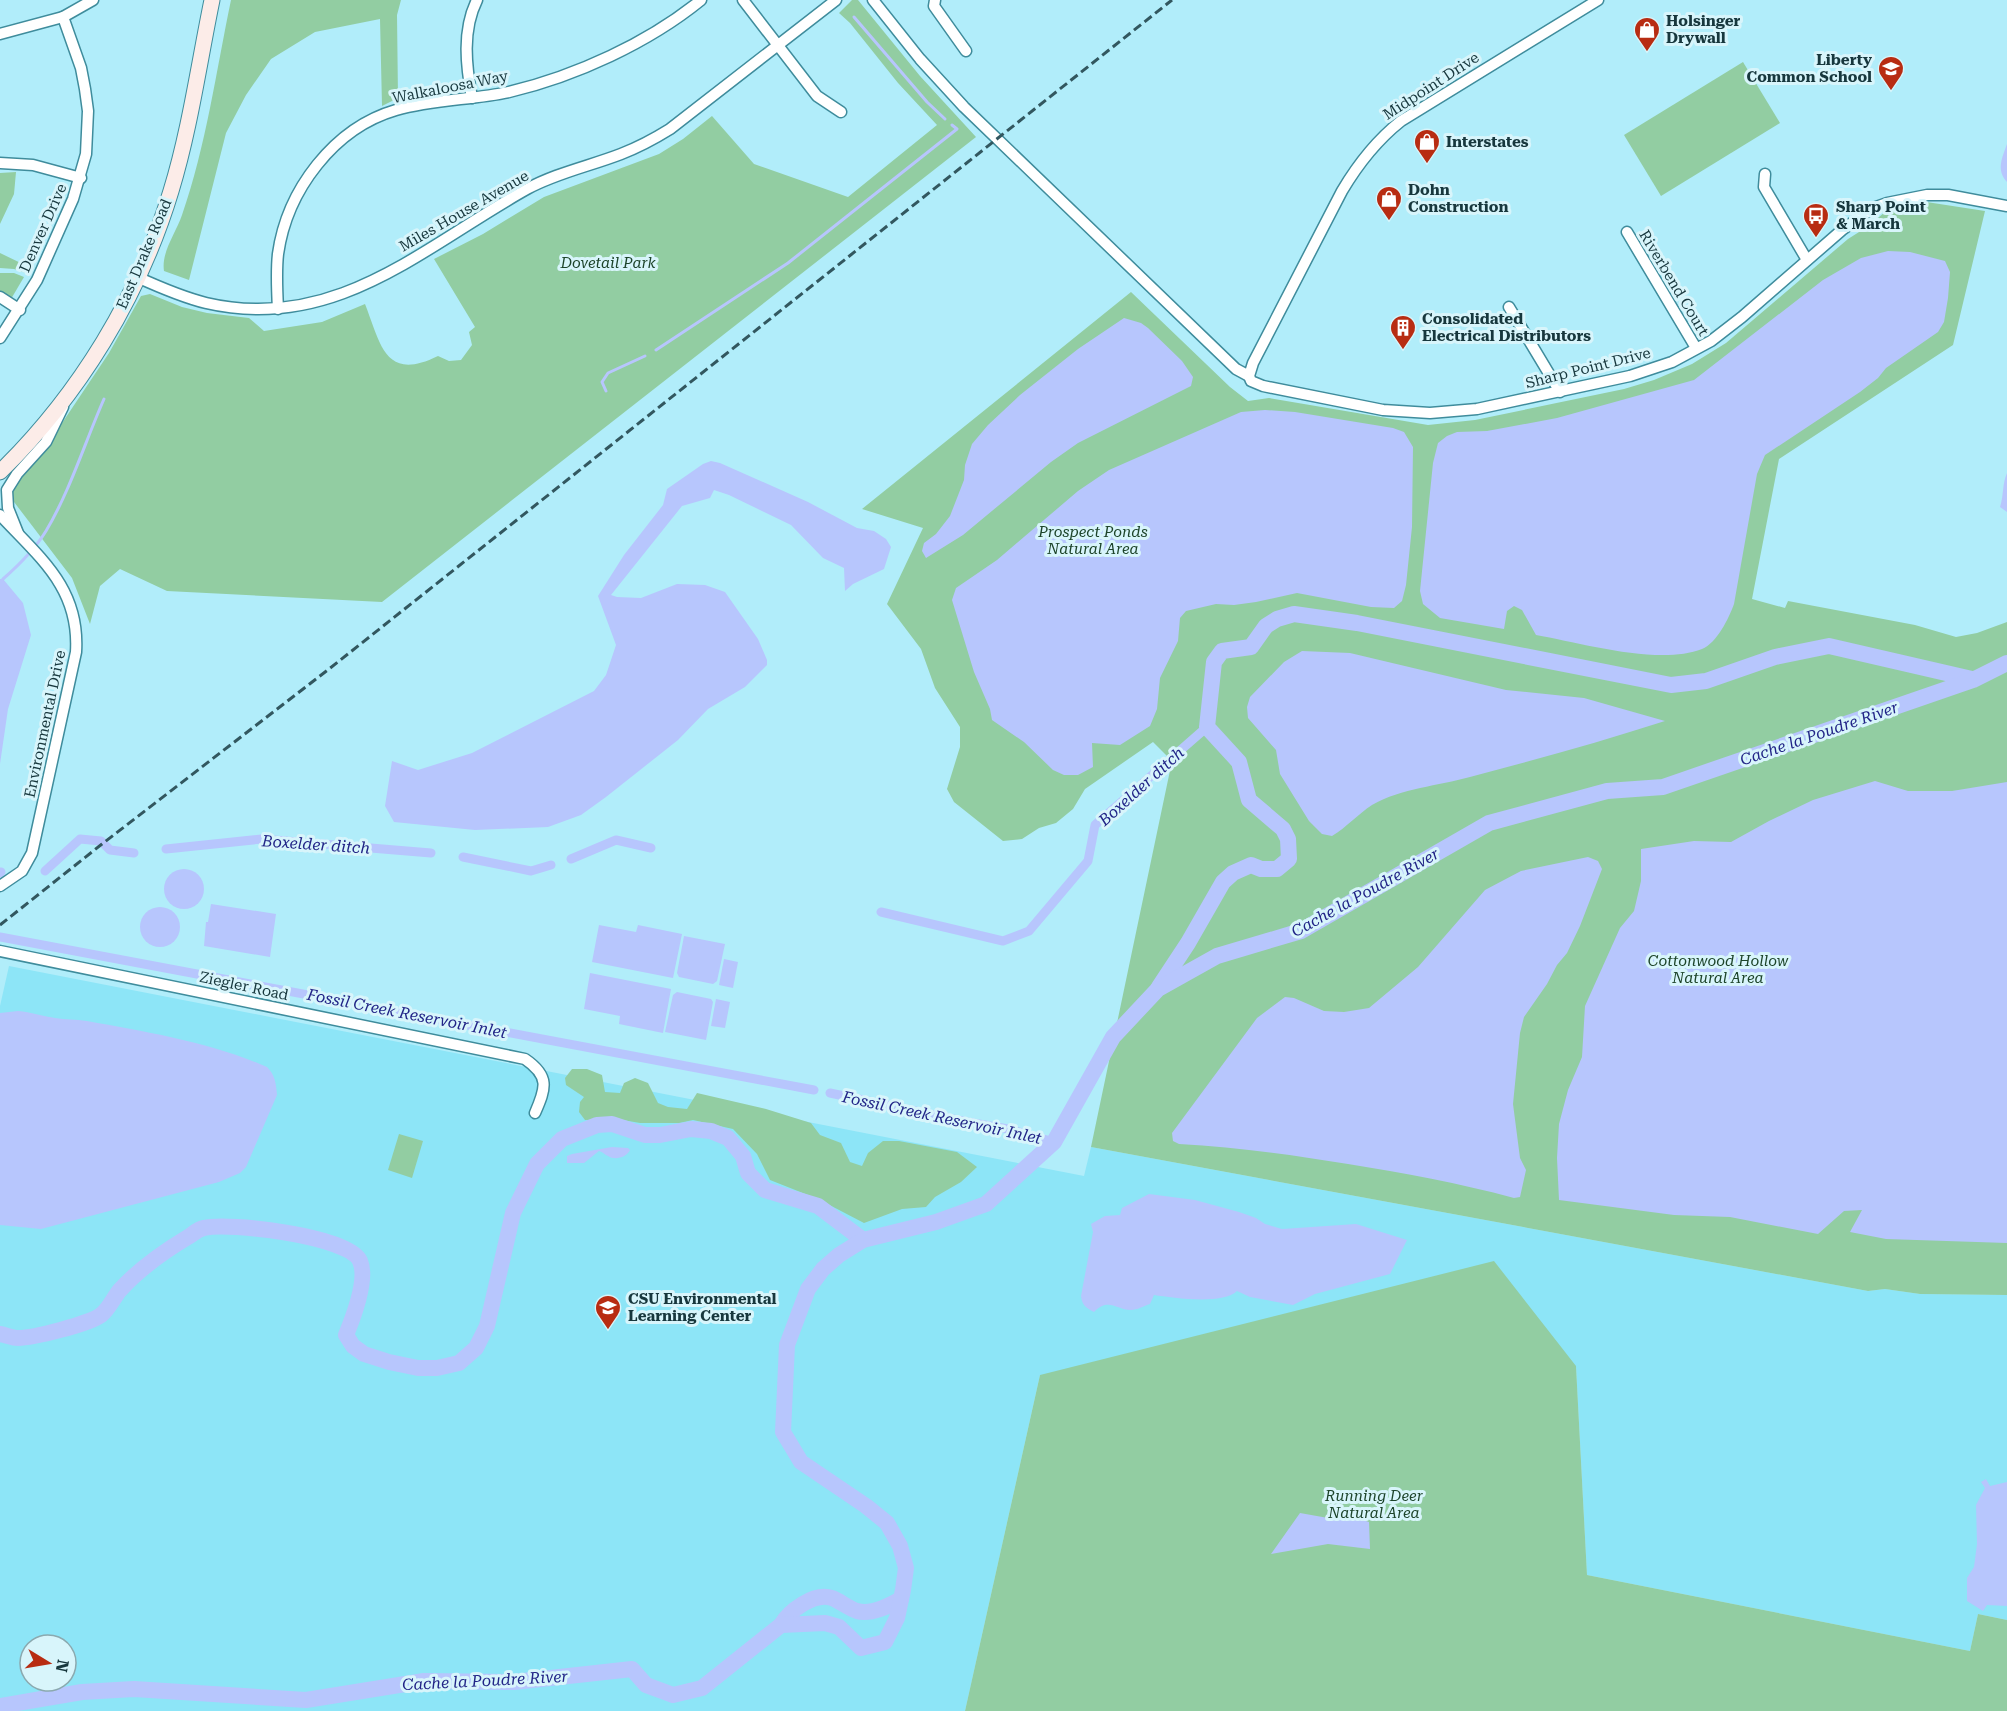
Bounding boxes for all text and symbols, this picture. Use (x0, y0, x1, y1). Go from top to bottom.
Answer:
place label: Holsinger Drywall (1666, 12, 1741, 47)
shop icon: Holsinger Drywall (1632, 15, 1662, 53)
street label: Midpoint Drive (1380, 48, 1482, 124)
place label: Liberty Common School (1746, 51, 1872, 86)
school or university icon: Liberty Common School (1876, 54, 1906, 92)
street label: Walkaloosa Way (390, 67, 510, 107)
shop icon: Interstates (1412, 127, 1442, 165)
place label: Interstates (1446, 133, 1529, 151)
street label: Miles House Avenue (396, 167, 532, 255)
street label: Denver Drive (15, 181, 71, 275)
place label: Dohn Construction (1408, 181, 1509, 216)
shop icon: Dohn Construction (1374, 184, 1404, 222)
street label: East Drake Road (113, 196, 175, 312)
place label: Sharp Point & March (1836, 198, 1926, 233)
bus stop icon: Sharp Point & March (1801, 201, 1831, 239)
street label: Riverbend Court (1635, 227, 1713, 340)
park label: Dovetail Park (559, 254, 656, 272)
place label: Consolidated Electrical Distributors (1422, 310, 1591, 345)
building icon: Consolidated Electrical Distributors (1388, 313, 1418, 351)
street label: Sharp Point Drive (1523, 344, 1653, 392)
park label: Prospect Ponds Natural Area (1037, 523, 1148, 558)
street label: Environmental Drive (21, 649, 69, 799)
water label: Cache la Poudre River (1738, 697, 1901, 769)
water label: Boxelder ditch (1094, 743, 1188, 830)
water label: Boxelder ditch (260, 831, 371, 858)
water label: Cache la Poudre River (1288, 844, 1443, 941)
park label: Cottonwood Hollow Natural Area (1648, 952, 1789, 987)
street label: Ziegler Road (198, 968, 290, 1004)
water label: Fossil Creek Reservoir Inlet (304, 985, 508, 1042)
water label: Fossil Creek Reservoir Inlet (840, 1087, 1043, 1148)
place label: CSU Environmental Learning Center (628, 1290, 777, 1325)
school or university icon: CSU Environmental Learning Center (593, 1293, 623, 1331)
park label: Running Deer Natural Area (1324, 1487, 1424, 1522)
north arrow (18, 1633, 78, 1693)
text: N (52, 1658, 73, 1674)
water label: Cache la Poudre River (402, 1667, 569, 1694)

